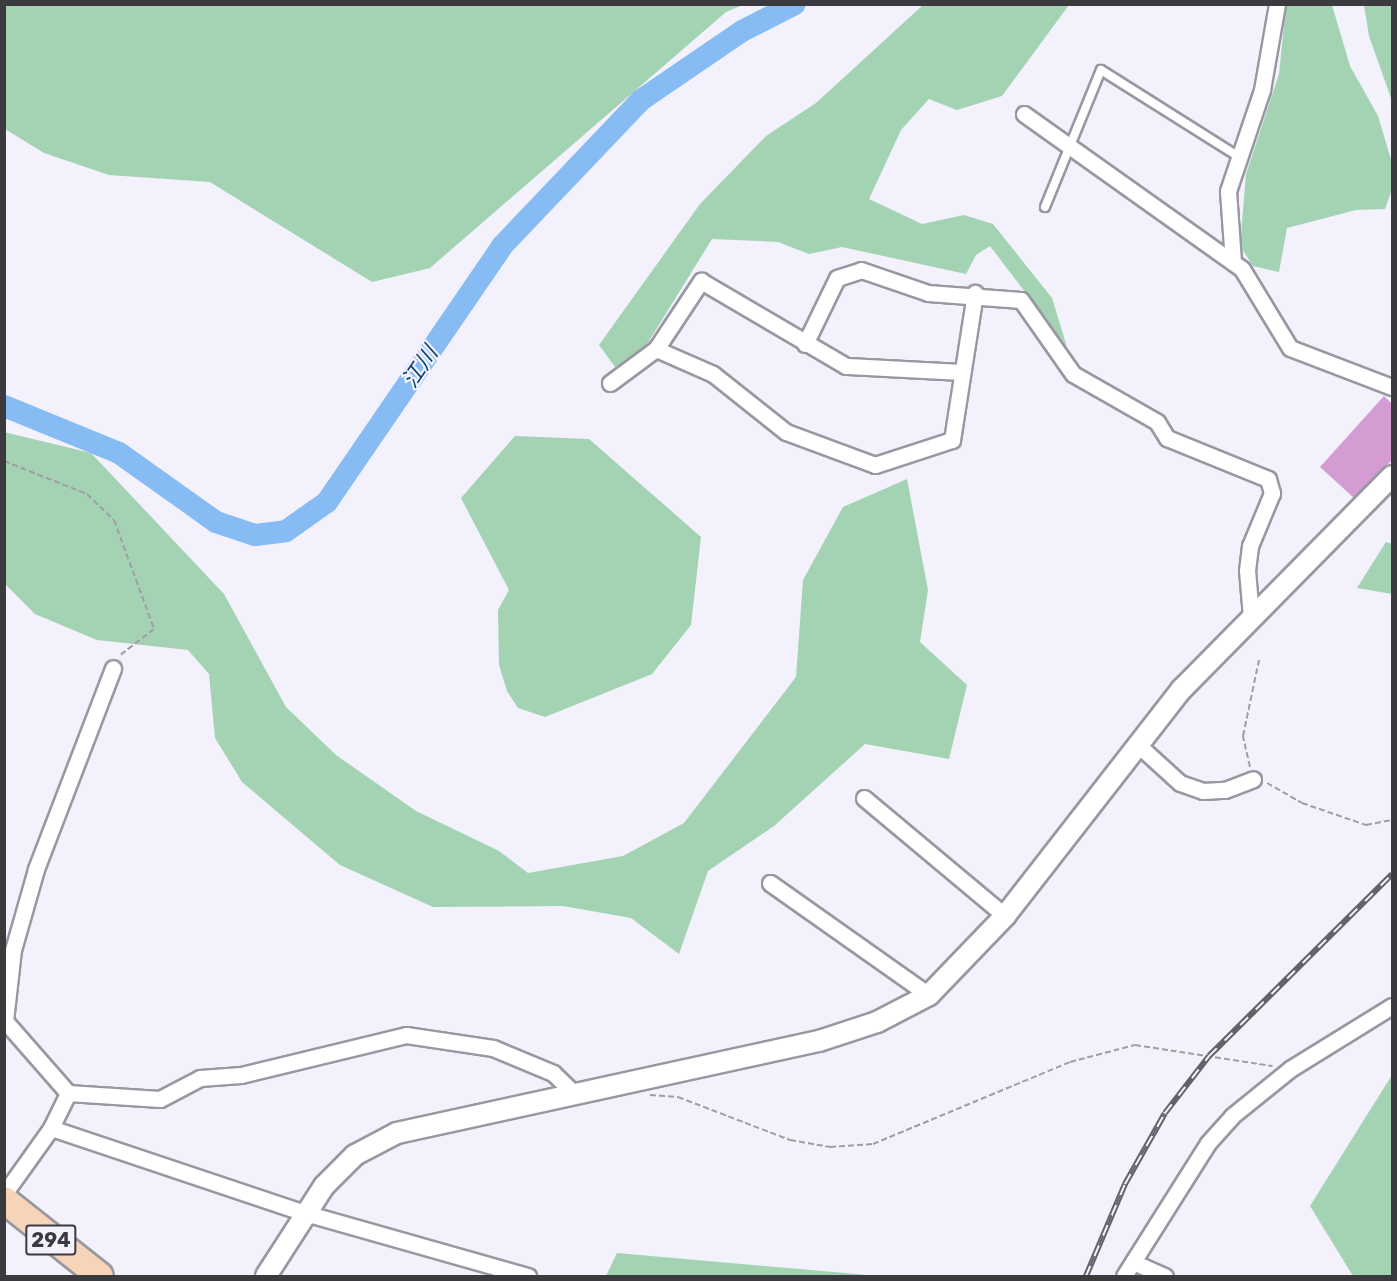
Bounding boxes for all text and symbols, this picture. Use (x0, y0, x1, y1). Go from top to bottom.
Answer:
water label: 江川 (397, 341, 443, 393)
road number: 294 (24, 1223, 78, 1257)

